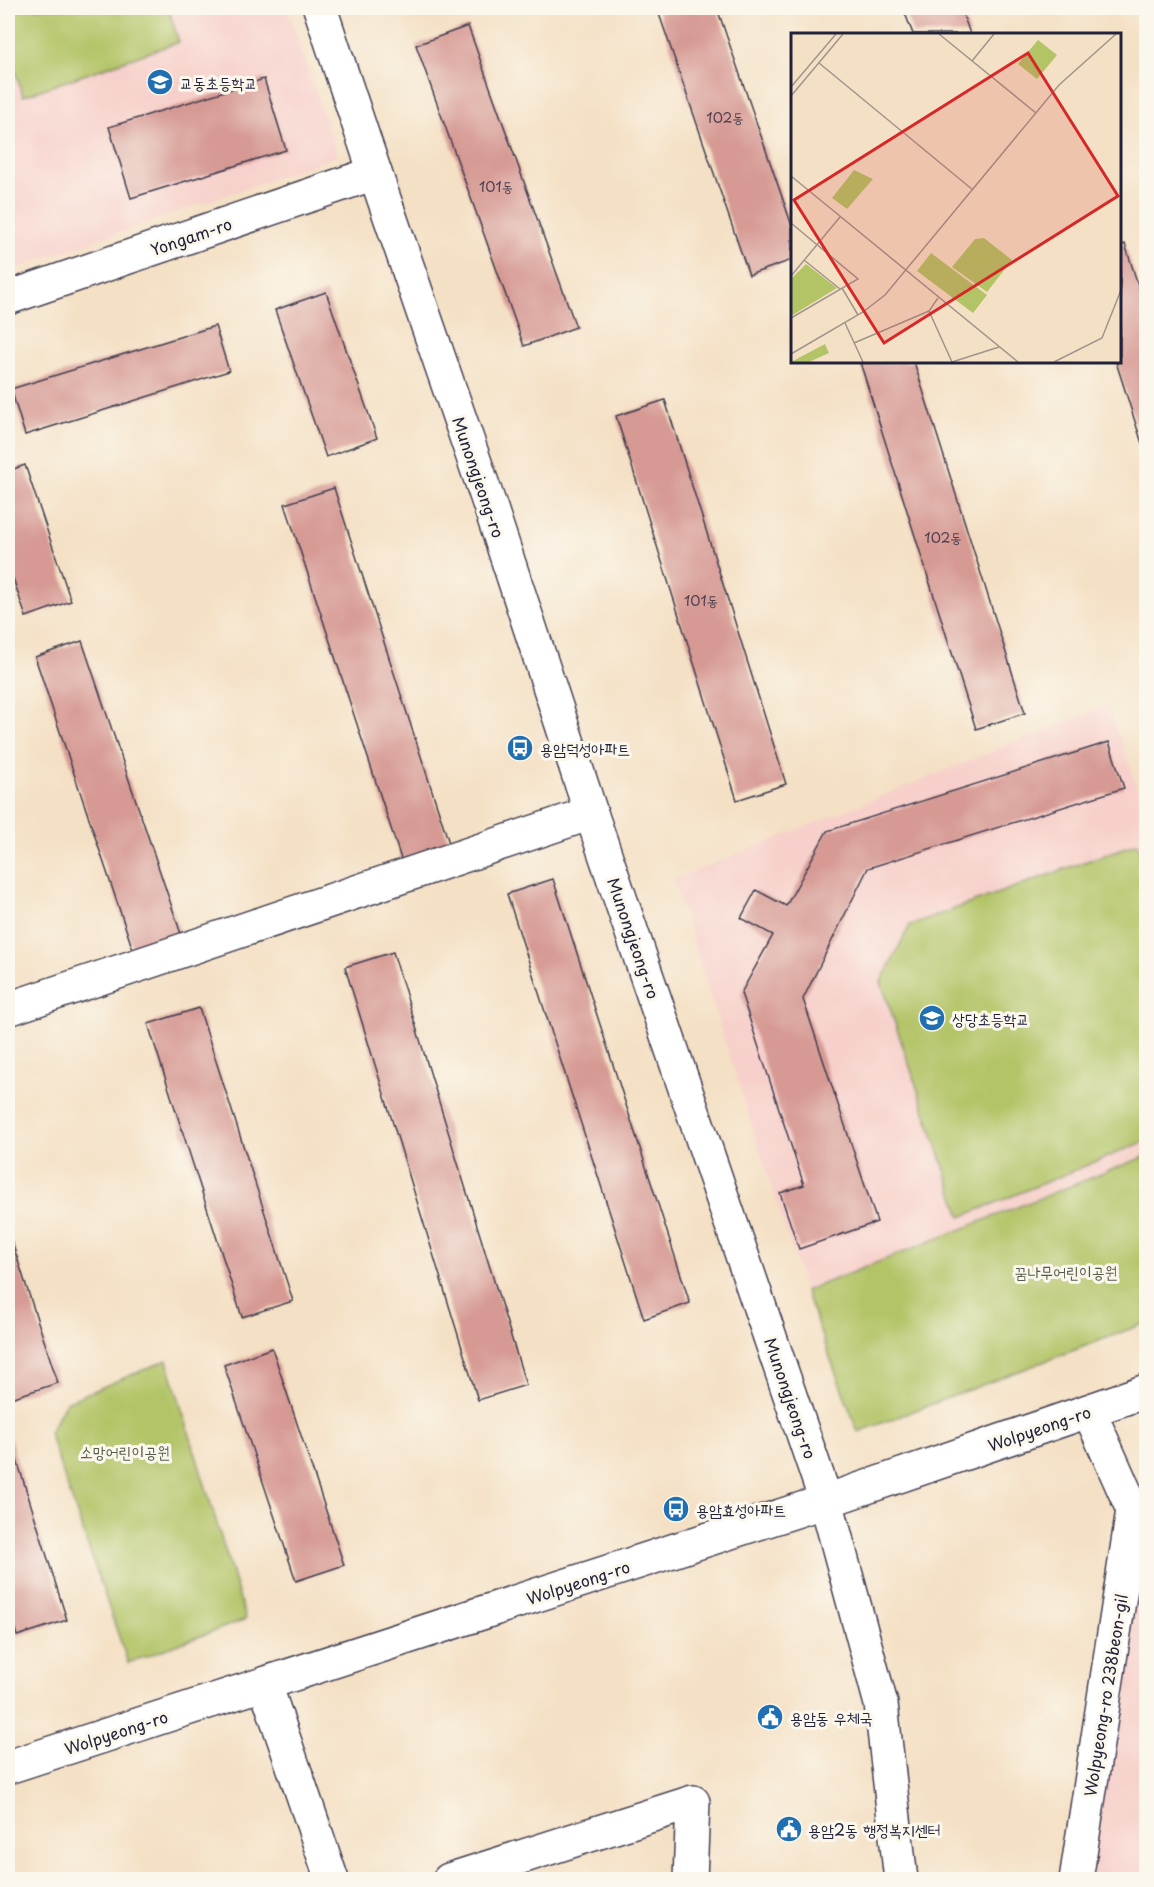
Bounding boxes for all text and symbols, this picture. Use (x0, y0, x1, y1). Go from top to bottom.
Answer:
inset map (791, 33, 1121, 363)
school or university icon: 교동초등학교 (145, 67, 175, 97)
place label: 교동초등학교 (180, 70, 257, 94)
house number: 102동 (706, 107, 744, 128)
house number: 101동 (479, 176, 513, 197)
street label: Yongam-ro (147, 211, 235, 261)
street label: Munongjeong-ro (447, 413, 511, 541)
house number: 102동 (924, 527, 962, 548)
house number: 101동 (684, 590, 718, 611)
bus stop icon: 용암덕성아파트 (505, 733, 535, 763)
place label: 용암덕성아파트 (540, 736, 630, 760)
street label: Munongjeong-ro (602, 874, 666, 1002)
school or university icon: 상당초등학교 (917, 1003, 947, 1033)
place label: 상당초등학교 (952, 1006, 1029, 1030)
park label: 꿈나무어린이공원 (1015, 1259, 1118, 1283)
street label: Munongjeong-ro (759, 1334, 823, 1462)
street label: Wolpyeong-ro (984, 1399, 1094, 1457)
park label: 소망어린이공원 (80, 1439, 170, 1463)
bus stop icon: 용암효성아파트 (661, 1494, 691, 1524)
place label: 용암효성아파트 (696, 1497, 786, 1521)
street label: Wolpyeong-ro (523, 1554, 633, 1610)
street label: Wolpyeong-ro 238beon-gil (1077, 1592, 1133, 1798)
public building icon: 용암동 우체국 (755, 1702, 785, 1732)
street label: Wolpyeong-ro (61, 1704, 171, 1760)
place label: 용암동 우체국 (790, 1705, 873, 1729)
public building icon: 용암2동 행정복지센터 (774, 1814, 804, 1844)
place label: 용암2동 행정복지센터 (808, 1817, 940, 1841)

